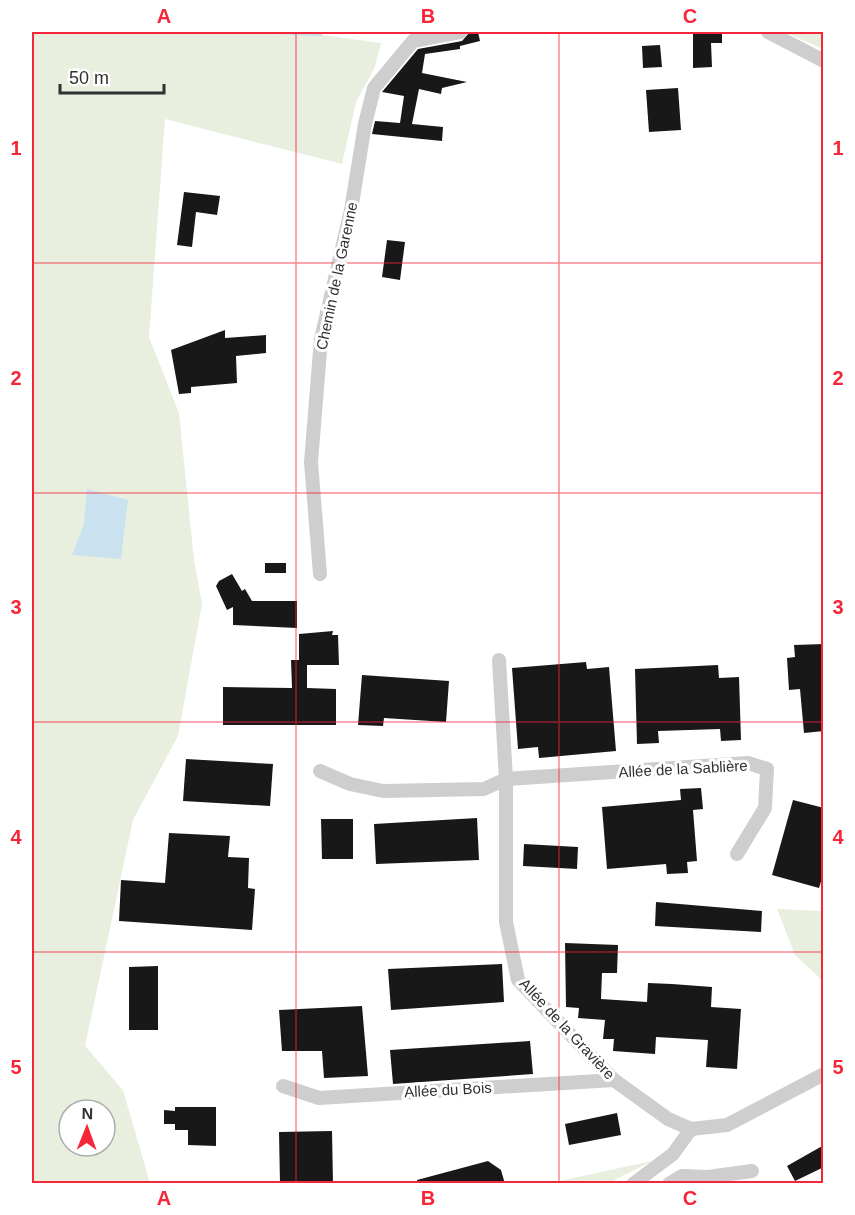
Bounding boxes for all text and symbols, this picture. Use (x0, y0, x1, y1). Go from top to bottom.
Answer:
text: A (157, 5, 171, 27)
text: B (421, 5, 435, 27)
text: C (683, 5, 697, 27)
scale bar (60, 57, 164, 95)
text: 50 m (69, 68, 109, 88)
text: 1 (10, 137, 22, 159)
text: 1 (832, 137, 844, 159)
street label: Chemin de la Garenne (313, 200, 361, 351)
text: 2 (10, 367, 22, 389)
text: 2 (832, 367, 844, 389)
text: 3 (10, 596, 22, 618)
text: 3 (832, 596, 844, 618)
street label: Allée de la Sablière (618, 757, 748, 780)
text: 4 (10, 826, 22, 848)
text: 4 (832, 826, 844, 848)
street label: Allée de la Gravière (516, 975, 619, 1083)
text: 5 (10, 1056, 22, 1078)
text: 5 (832, 1056, 844, 1078)
street label: Allée du Bois (404, 1079, 492, 1100)
north arrow (57, 1098, 117, 1158)
text: N (81, 1105, 93, 1122)
text: A (157, 1187, 171, 1209)
text: B (421, 1187, 435, 1209)
text: C (683, 1187, 697, 1209)

